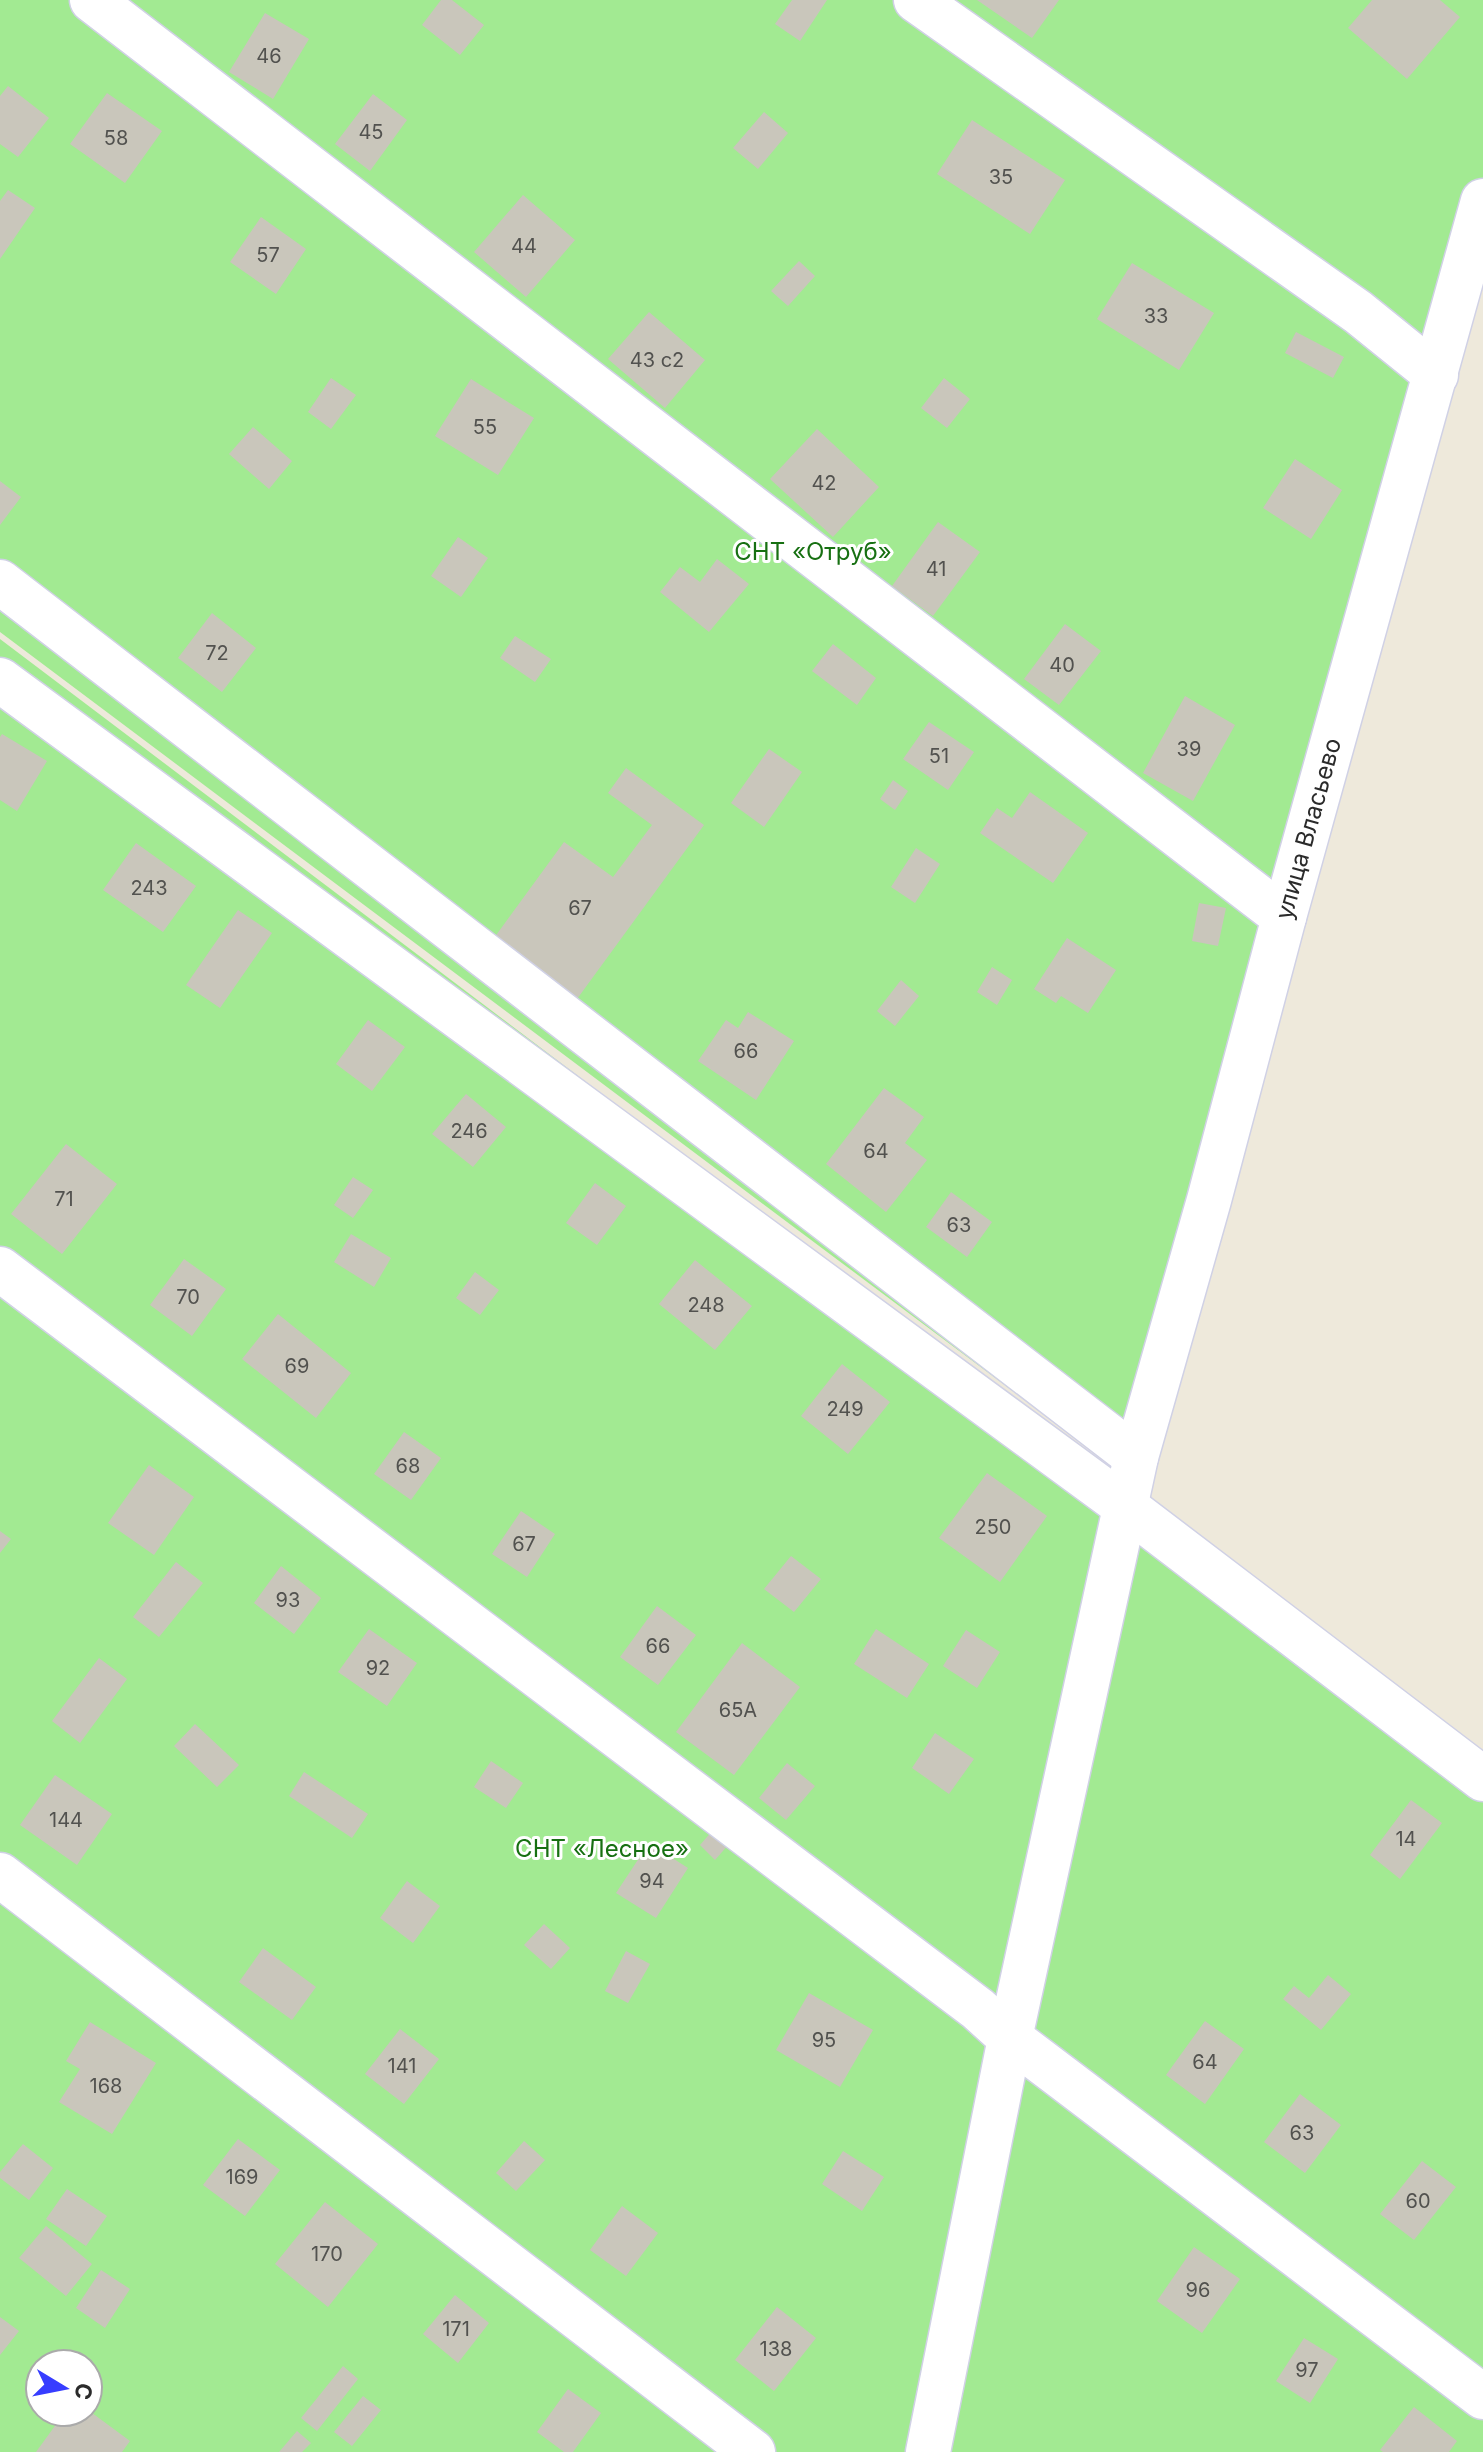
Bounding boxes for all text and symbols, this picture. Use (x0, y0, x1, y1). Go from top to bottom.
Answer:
house number: 46 (256, 44, 282, 68)
house number: 45 (358, 120, 384, 144)
house number: 58 (104, 126, 128, 150)
house number: 35 (989, 165, 1013, 189)
house number: 44 (511, 234, 537, 258)
house number: 57 (256, 243, 280, 267)
house number: 33 (1144, 304, 1168, 328)
house number: 43 с2 (630, 348, 684, 372)
house number: 55 (473, 415, 497, 439)
house number: 42 (811, 471, 837, 495)
park label: СНТ «Отруб» (734, 537, 892, 566)
house number: 41 (926, 557, 946, 581)
house number: 72 (205, 641, 229, 665)
house number: 40 (1049, 653, 1075, 677)
street label: улица Власьево (1269, 735, 1347, 923)
house number: 39 (1177, 737, 1201, 761)
house number: 51 (929, 744, 949, 768)
house number: 243 (130, 876, 168, 900)
house number: 67 (568, 896, 592, 920)
house number: 66 (734, 1039, 758, 1063)
house number: 246 (450, 1119, 488, 1143)
house number: 64 (863, 1139, 889, 1163)
house number: 71 (54, 1187, 74, 1211)
house number: 63 (947, 1213, 971, 1237)
house number: 70 (176, 1285, 200, 1309)
house number: 248 (687, 1293, 725, 1317)
house number: 69 (285, 1354, 309, 1378)
house number: 249 (826, 1397, 864, 1421)
house number: 68 (396, 1454, 420, 1478)
house number: 250 (975, 1515, 1011, 1539)
house number: 67 (512, 1532, 536, 1556)
house number: 93 (276, 1588, 300, 1612)
house number: 66 (646, 1634, 670, 1658)
house number: 92 (366, 1656, 390, 1680)
house number: 65А (719, 1698, 757, 1722)
house number: 144 (49, 1808, 83, 1832)
house number: 14 (1395, 1827, 1417, 1851)
park label: СНТ «Лесное» (515, 1834, 689, 1863)
house number: 94 (639, 1869, 665, 1893)
house number: 95 (812, 2028, 836, 2052)
house number: 64 (1192, 2050, 1218, 2074)
house number: 141 (388, 2054, 416, 2078)
house number: 168 (90, 2074, 122, 2098)
house number: 63 (1290, 2121, 1314, 2145)
house number: 169 (226, 2165, 258, 2189)
house number: 60 (1405, 2189, 1431, 2213)
house number: 170 (311, 2242, 343, 2266)
house number: 96 (1186, 2278, 1210, 2302)
house number: 171 (442, 2317, 470, 2341)
house number: 138 (760, 2337, 792, 2361)
north arrow (24, 2348, 104, 2428)
house number: 97 (1295, 2358, 1319, 2382)
text: С (69, 2381, 98, 2402)

